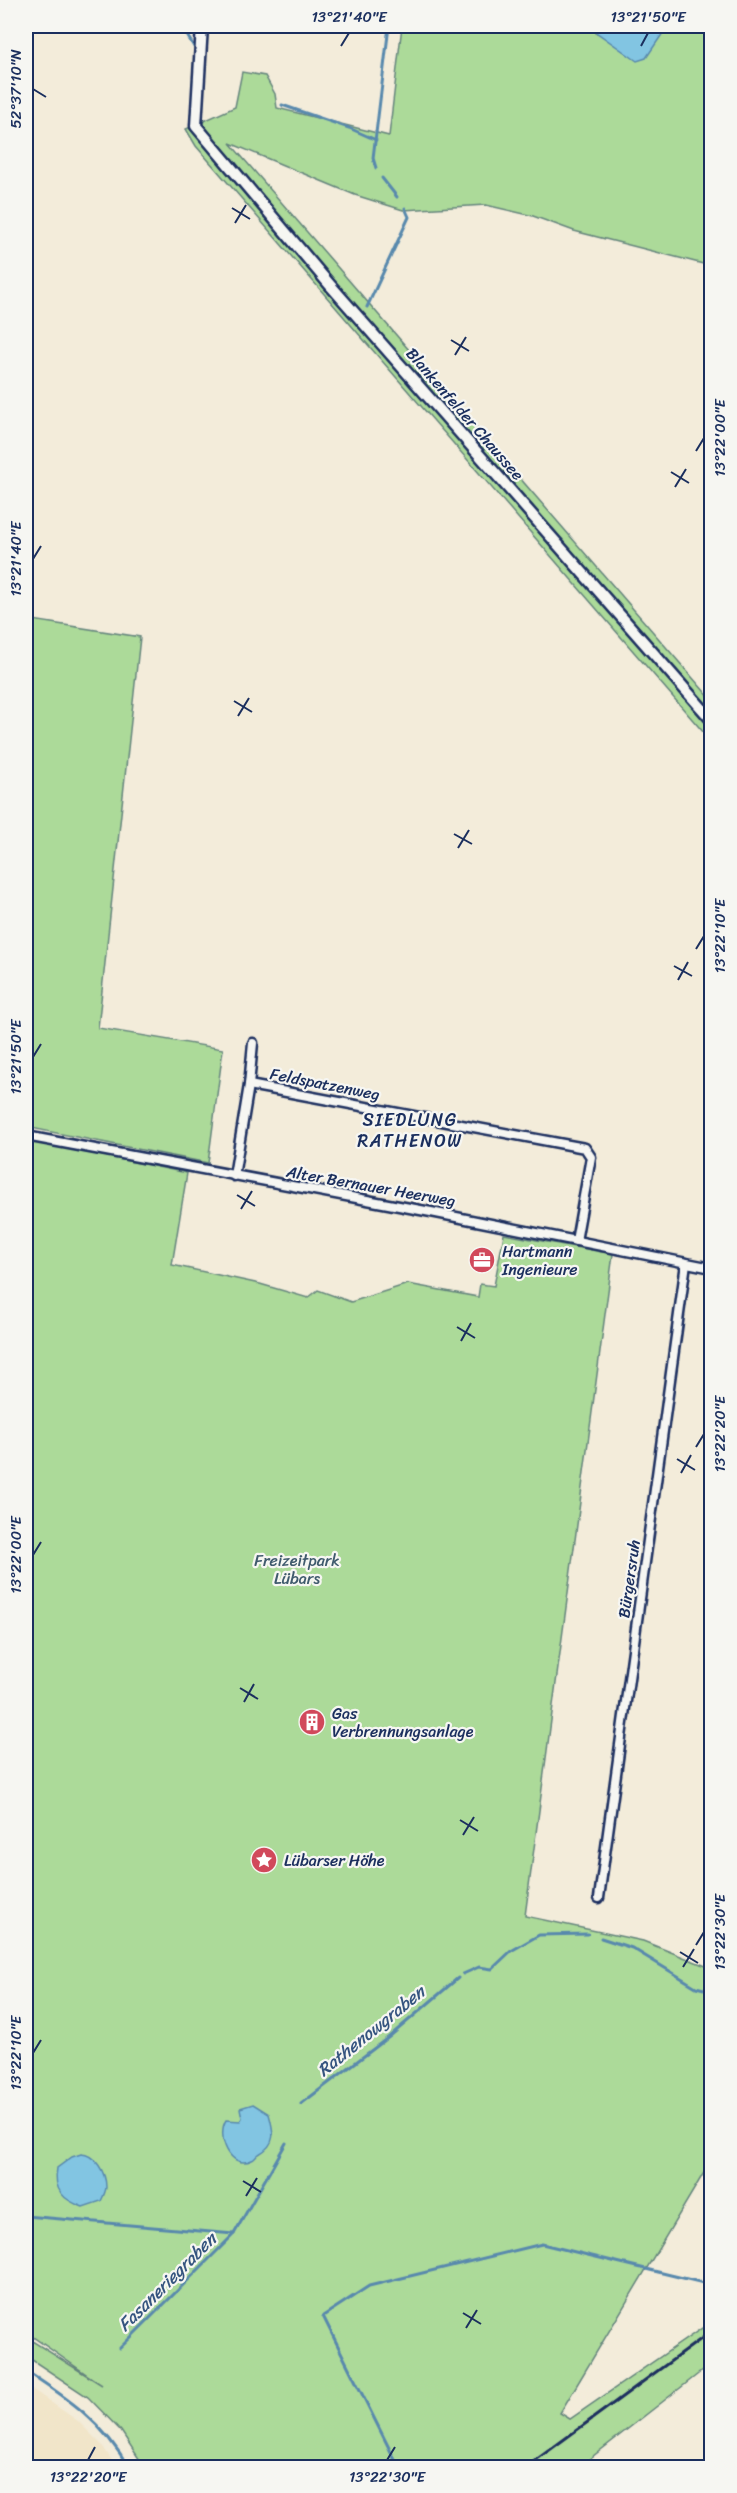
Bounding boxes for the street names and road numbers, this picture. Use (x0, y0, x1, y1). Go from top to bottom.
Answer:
street label: Blankenfelder Chaussee (398, 341, 532, 487)
street label: Feldspatzenweg (268, 1059, 382, 1109)
street label: Alter Bernauer Heerweg (283, 1157, 458, 1215)
street label: Bürgersruh (609, 1538, 649, 1620)

